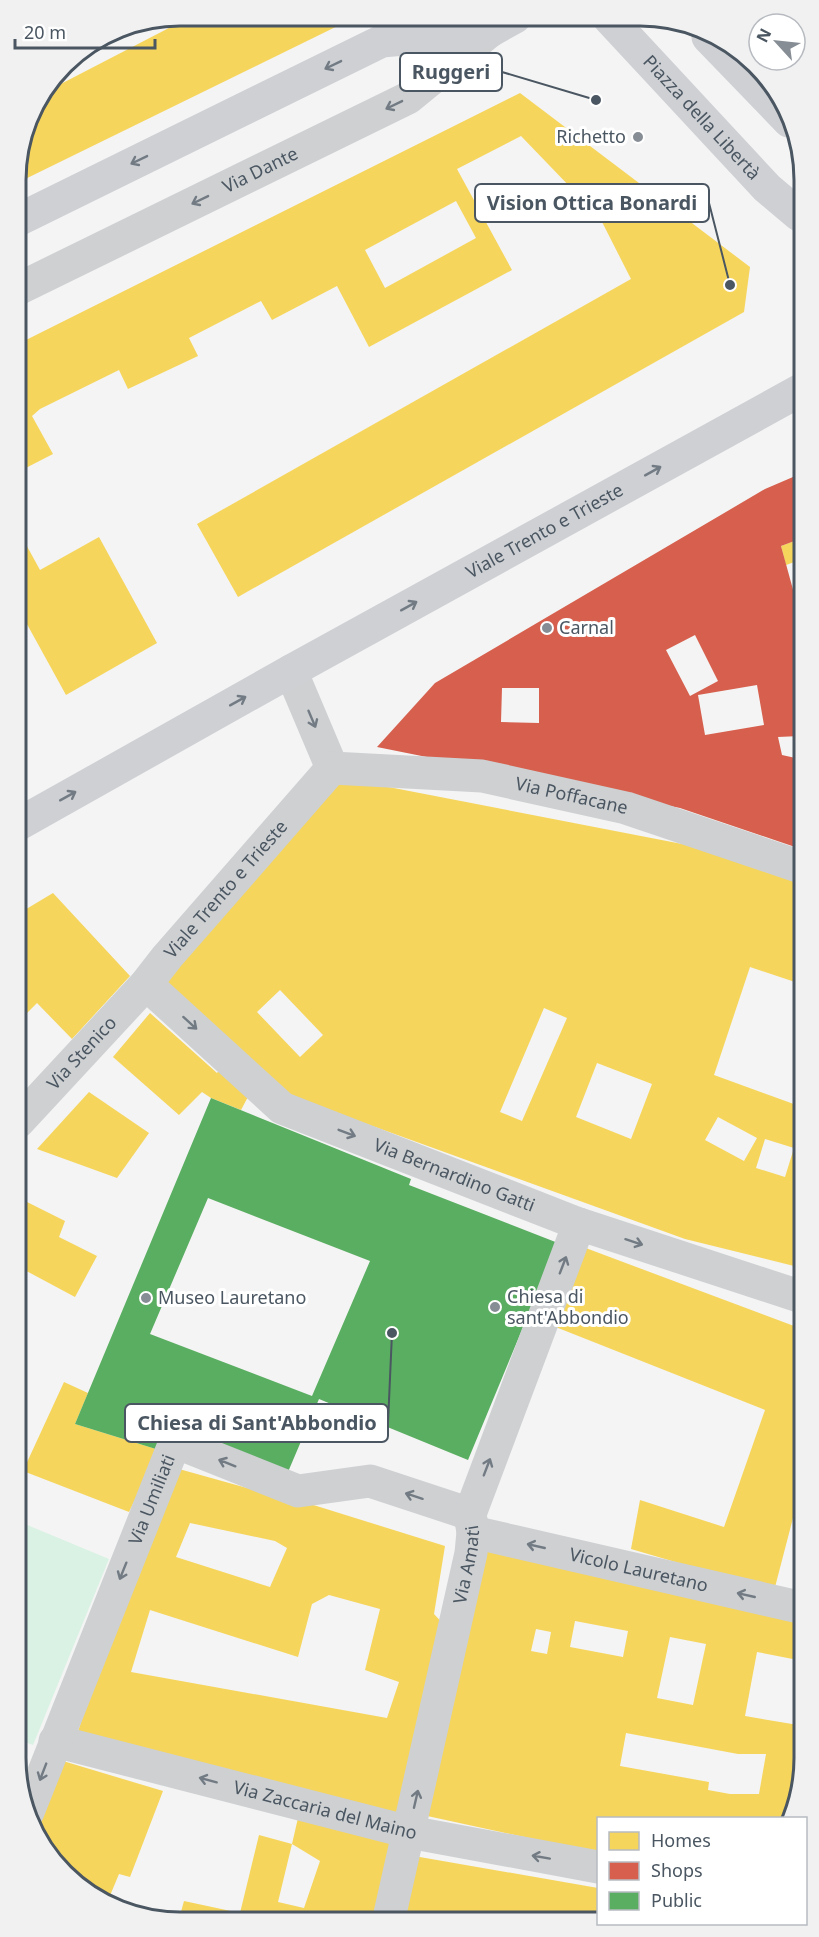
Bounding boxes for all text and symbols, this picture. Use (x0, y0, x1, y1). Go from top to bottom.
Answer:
scale bar (15, 12, 154, 50)
north arrow (747, 12, 807, 72)
text: 20 m (24, 20, 66, 44)
text: N (751, 24, 776, 46)
street label: Piazza della Libertà (638, 49, 766, 184)
callout: Ruggeri (400, 53, 502, 91)
text: Ruggeri (412, 58, 490, 85)
one-way arrow (324, 59, 342, 71)
one-way arrow (385, 99, 403, 111)
place label: Richetto (556, 124, 626, 148)
marker: Richetto (631, 130, 645, 144)
street label: Via Dante (218, 141, 302, 198)
one-way arrow (130, 155, 148, 166)
callout: Vision Ottica Bonardi (475, 184, 709, 222)
text: Vision Ottica Bonardi (487, 189, 697, 216)
one-way arrow (191, 194, 209, 206)
one-way arrow (644, 465, 661, 477)
street label: Viale Trento e Trieste (461, 477, 627, 583)
one-way arrow (399, 600, 417, 611)
place label: Carnal (559, 615, 614, 639)
marker: Carnal (540, 621, 554, 635)
one-way arrow (229, 694, 246, 706)
one-way arrow (307, 710, 318, 728)
street label: Via Poffacane (513, 771, 630, 819)
one-way arrow (60, 790, 77, 802)
street label: Viale Trento e Trieste (158, 815, 292, 963)
street label: Via Stenico (41, 1010, 121, 1094)
one-way arrow (182, 1016, 197, 1030)
one-way arrow (337, 1128, 356, 1139)
street label: Via Bernardino Gatti (371, 1132, 539, 1217)
one-way arrow (624, 1238, 643, 1249)
one-way arrow (559, 1256, 570, 1275)
place label: Chiesa di sant'Abbondio (507, 1284, 629, 1329)
place label: Museo Lauretano (158, 1285, 306, 1309)
marker: Museo Lauretano (139, 1291, 153, 1305)
marker: Chiesa di sant'Abbondio (488, 1300, 502, 1314)
callout: Chiesa di Sant'Abbondio (125, 1404, 388, 1442)
text: Chiesa di Sant'Abbondio (137, 1409, 377, 1436)
street label: Via Umiliati (122, 1451, 180, 1548)
one-way arrow (218, 1457, 237, 1468)
one-way arrow (483, 1458, 494, 1477)
one-way arrow (405, 1489, 424, 1500)
street label: Via Amati (447, 1524, 484, 1606)
one-way arrow (526, 1540, 546, 1551)
street label: Vicolo Lauretano (567, 1542, 711, 1597)
one-way arrow (117, 1561, 128, 1580)
one-way arrow (737, 1588, 756, 1600)
one-way arrow (37, 1762, 48, 1780)
one-way arrow (199, 1774, 218, 1786)
street label: Via Zaccaria del Maino (231, 1774, 419, 1844)
one-way arrow (411, 1790, 423, 1809)
legend (597, 1817, 807, 1925)
text: Homes (651, 1828, 711, 1852)
one-way arrow (532, 1851, 551, 1862)
text: Shops (651, 1858, 703, 1882)
text: Public (651, 1888, 702, 1912)

